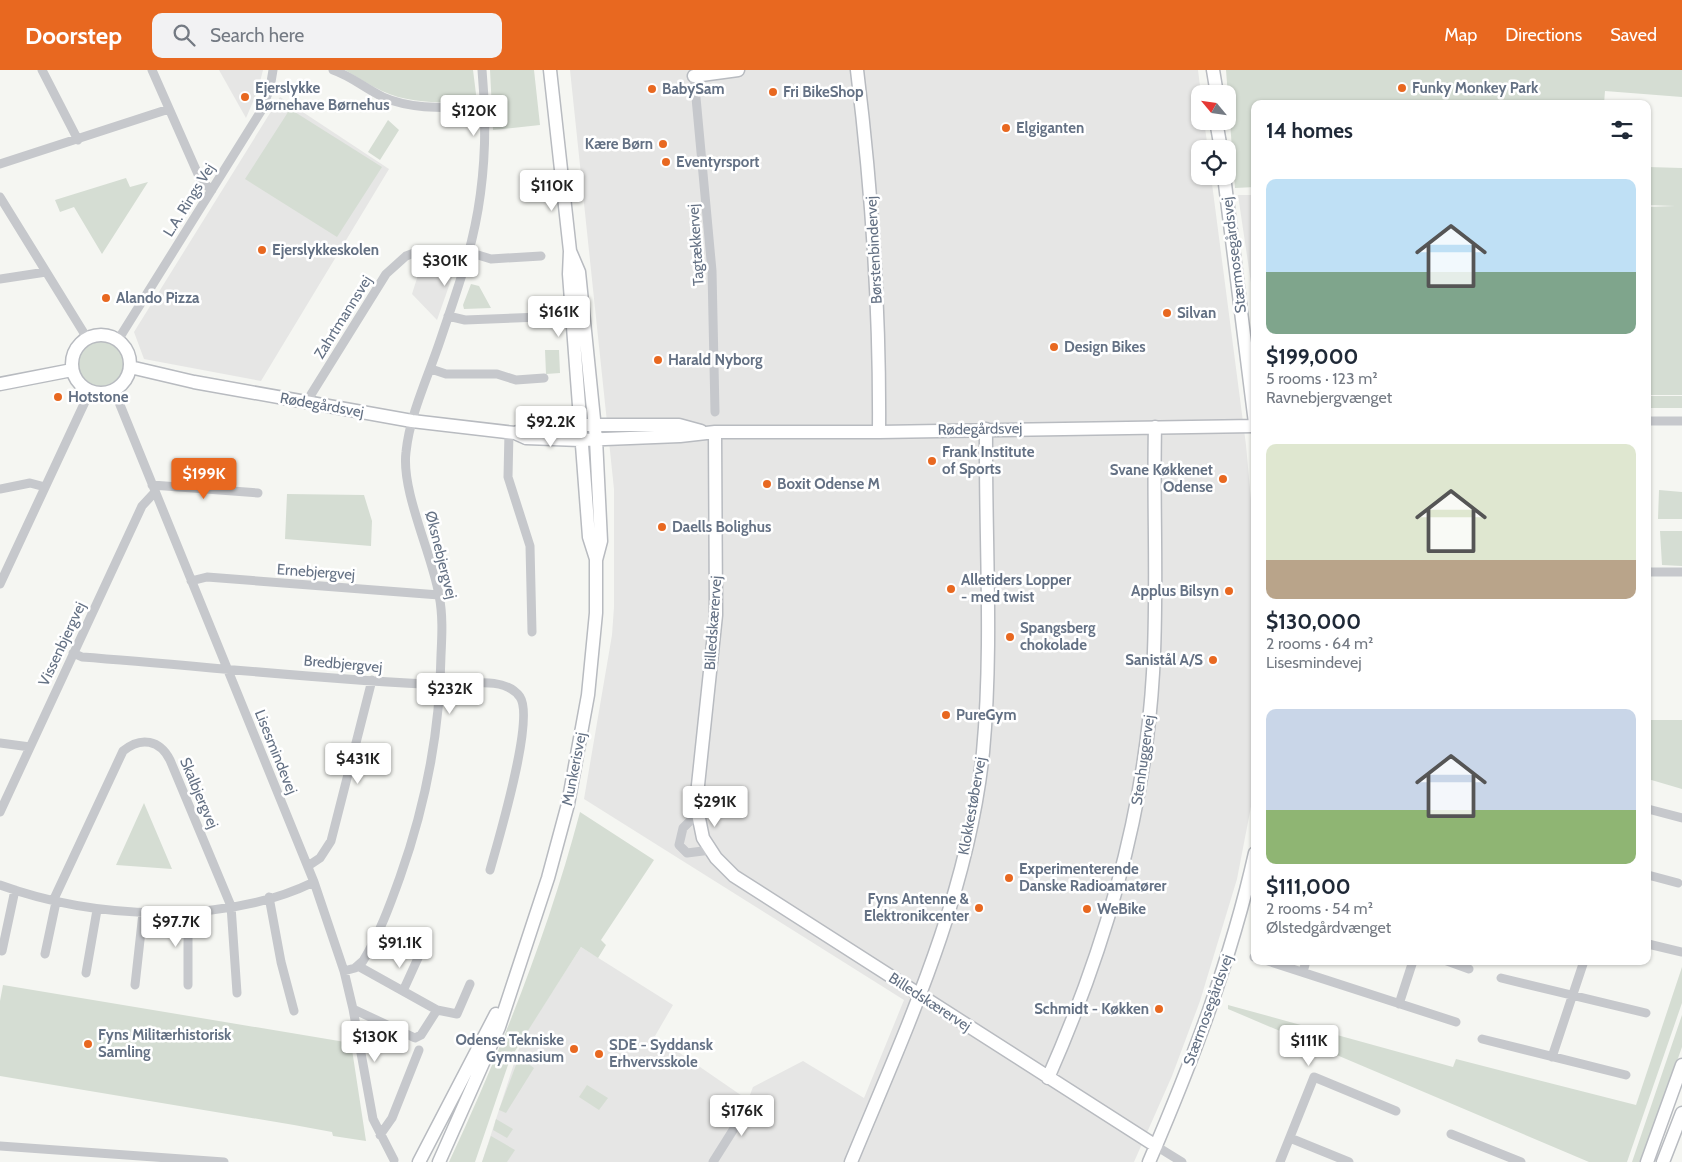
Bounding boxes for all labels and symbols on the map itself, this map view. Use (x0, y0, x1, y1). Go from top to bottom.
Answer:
place label: Ejerslykke Børnehave Børnehus (255, 79, 390, 114)
place label: Funky Monkey Park (1412, 79, 1539, 97)
place label: BabySam (662, 80, 725, 98)
marker: Funky Monkey Park (1396, 82, 1408, 94)
marker: BabySam (646, 83, 658, 95)
place label: Fri BikeShop (783, 83, 864, 101)
north arrow (1191, 85, 1236, 130)
marker: Fri BikeShop (767, 86, 779, 98)
marker: Ejerslykke Børnehave Børnehus (239, 91, 251, 103)
pin: $120K (439, 94, 509, 137)
place label: Elgiganten (1016, 119, 1084, 137)
marker: Elgiganten (1000, 122, 1012, 134)
place label: Kære Børn (585, 135, 653, 153)
marker: Kære Børn (657, 138, 669, 150)
place label: Eventyrsport (676, 153, 760, 171)
marker: Eventyrsport (660, 156, 672, 168)
street label: L.A. Rings Vej (159, 160, 219, 240)
pin: $110K (517, 170, 587, 212)
street label: Børstenbindervej (862, 196, 886, 304)
street label: Stærmosegårdsvej (1218, 196, 1250, 314)
street label: Tagtækkervej (684, 203, 708, 287)
place label: Ejerslykkeskolen (272, 241, 379, 259)
marker: Ejerslykkeskolen (256, 244, 268, 256)
pin: $301K (410, 244, 480, 287)
street label: Zahrtmannsvej (310, 272, 376, 362)
place label: Alando Pizza (116, 289, 200, 307)
marker: Alando Pizza (100, 292, 112, 304)
pin: $161K (524, 296, 594, 338)
place label: Silvan (1177, 304, 1216, 322)
marker: Silvan (1161, 307, 1173, 319)
place label: Design Bikes (1064, 338, 1145, 356)
marker: Design Bikes (1048, 341, 1060, 353)
place label: Harald Nyborg (668, 351, 763, 369)
marker: Harald Nyborg (652, 354, 664, 366)
place label: Hotstone (68, 388, 129, 406)
street label: Rødegårdsvej (279, 389, 365, 421)
marker: Hotstone (52, 391, 64, 403)
pin: $92.2K (510, 406, 592, 448)
street label: Rødegårdsvej (937, 419, 1023, 439)
place label: Frank Institute of Sports (942, 443, 1035, 478)
marker: Frank Institute of Sports (926, 455, 938, 467)
pin: $199K (169, 458, 239, 500)
place label: Svane Køkkenet Odense (1110, 461, 1213, 496)
marker: Svane Køkkenet Odense (1217, 473, 1229, 485)
place label: Boxit Odense M (777, 475, 880, 493)
marker: Boxit Odense M (761, 478, 773, 490)
street label: Øksnebjergvej (421, 509, 461, 601)
place label: Daells Bolighus (672, 518, 771, 536)
marker: Daells Bolighus (656, 521, 668, 533)
street label: Ernebjergvej (276, 560, 356, 584)
place label: Alletiders Lopper - med twist (961, 571, 1071, 606)
street label: Billedskærervej (701, 575, 725, 671)
place label: Applus Bilsyn (1131, 582, 1219, 600)
marker: Alletiders Lopper - med twist (945, 583, 957, 595)
marker: Applus Bilsyn (1223, 585, 1235, 597)
street label: Vissenbjergvej (35, 599, 89, 689)
place label: Spangsberg chokolade (1020, 619, 1096, 654)
marker: Spangsberg chokolade (1004, 631, 1016, 643)
place label: Sanistål A/S (1125, 651, 1203, 669)
street label: Bredbjergvej (303, 652, 383, 676)
marker: Sanistål A/S (1207, 654, 1219, 666)
pin: $232K (415, 672, 485, 715)
place label: PureGym (956, 706, 1016, 724)
street label: Lisesmindevej (251, 707, 301, 797)
marker: PureGym (940, 709, 952, 721)
street label: Stenhuggervej (1128, 714, 1158, 806)
street label: Munkerisvej (558, 731, 590, 807)
pin: $431K (323, 742, 393, 785)
street label: Skalbjergvej (176, 755, 222, 831)
street label: Klokkestøbervej (955, 756, 989, 856)
pin: $291K (680, 786, 750, 828)
place label: Experimenterende Danske Radioamatører (1019, 860, 1166, 895)
marker: Experimenterende Danske Radioamatører (1003, 872, 1015, 884)
place label: Fyns Antenne & Elektronikcenter (864, 890, 970, 925)
place label: WeBike (1097, 900, 1146, 918)
marker: Fyns Antenne & Elektronikcenter (973, 902, 985, 914)
marker: WeBike (1081, 903, 1093, 915)
pin: $97.7K (135, 906, 217, 948)
pin: $91.1K (359, 926, 441, 969)
street label: Stærmosegårdsvej (1180, 952, 1236, 1068)
street label: Billedskærervej (885, 969, 975, 1035)
place label: Schmidt - Køkken (1034, 1000, 1149, 1018)
marker: Schmidt - Køkken (1153, 1003, 1165, 1015)
pin: $130K (340, 1020, 410, 1063)
pin: $111K (1274, 1024, 1344, 1067)
place label: Fyns Militærhistorisk Samling (98, 1026, 232, 1061)
place label: Odense Tekniske Gymnasium (456, 1031, 564, 1066)
place label: SDE - Syddansk Erhvervsskole (609, 1036, 714, 1071)
marker: Fyns Militærhistorisk Samling (82, 1038, 94, 1050)
marker: Odense Tekniske Gymnasium (568, 1043, 580, 1055)
marker: SDE - Syddansk Erhvervsskole (593, 1048, 605, 1060)
pin: $176K (707, 1094, 777, 1137)

